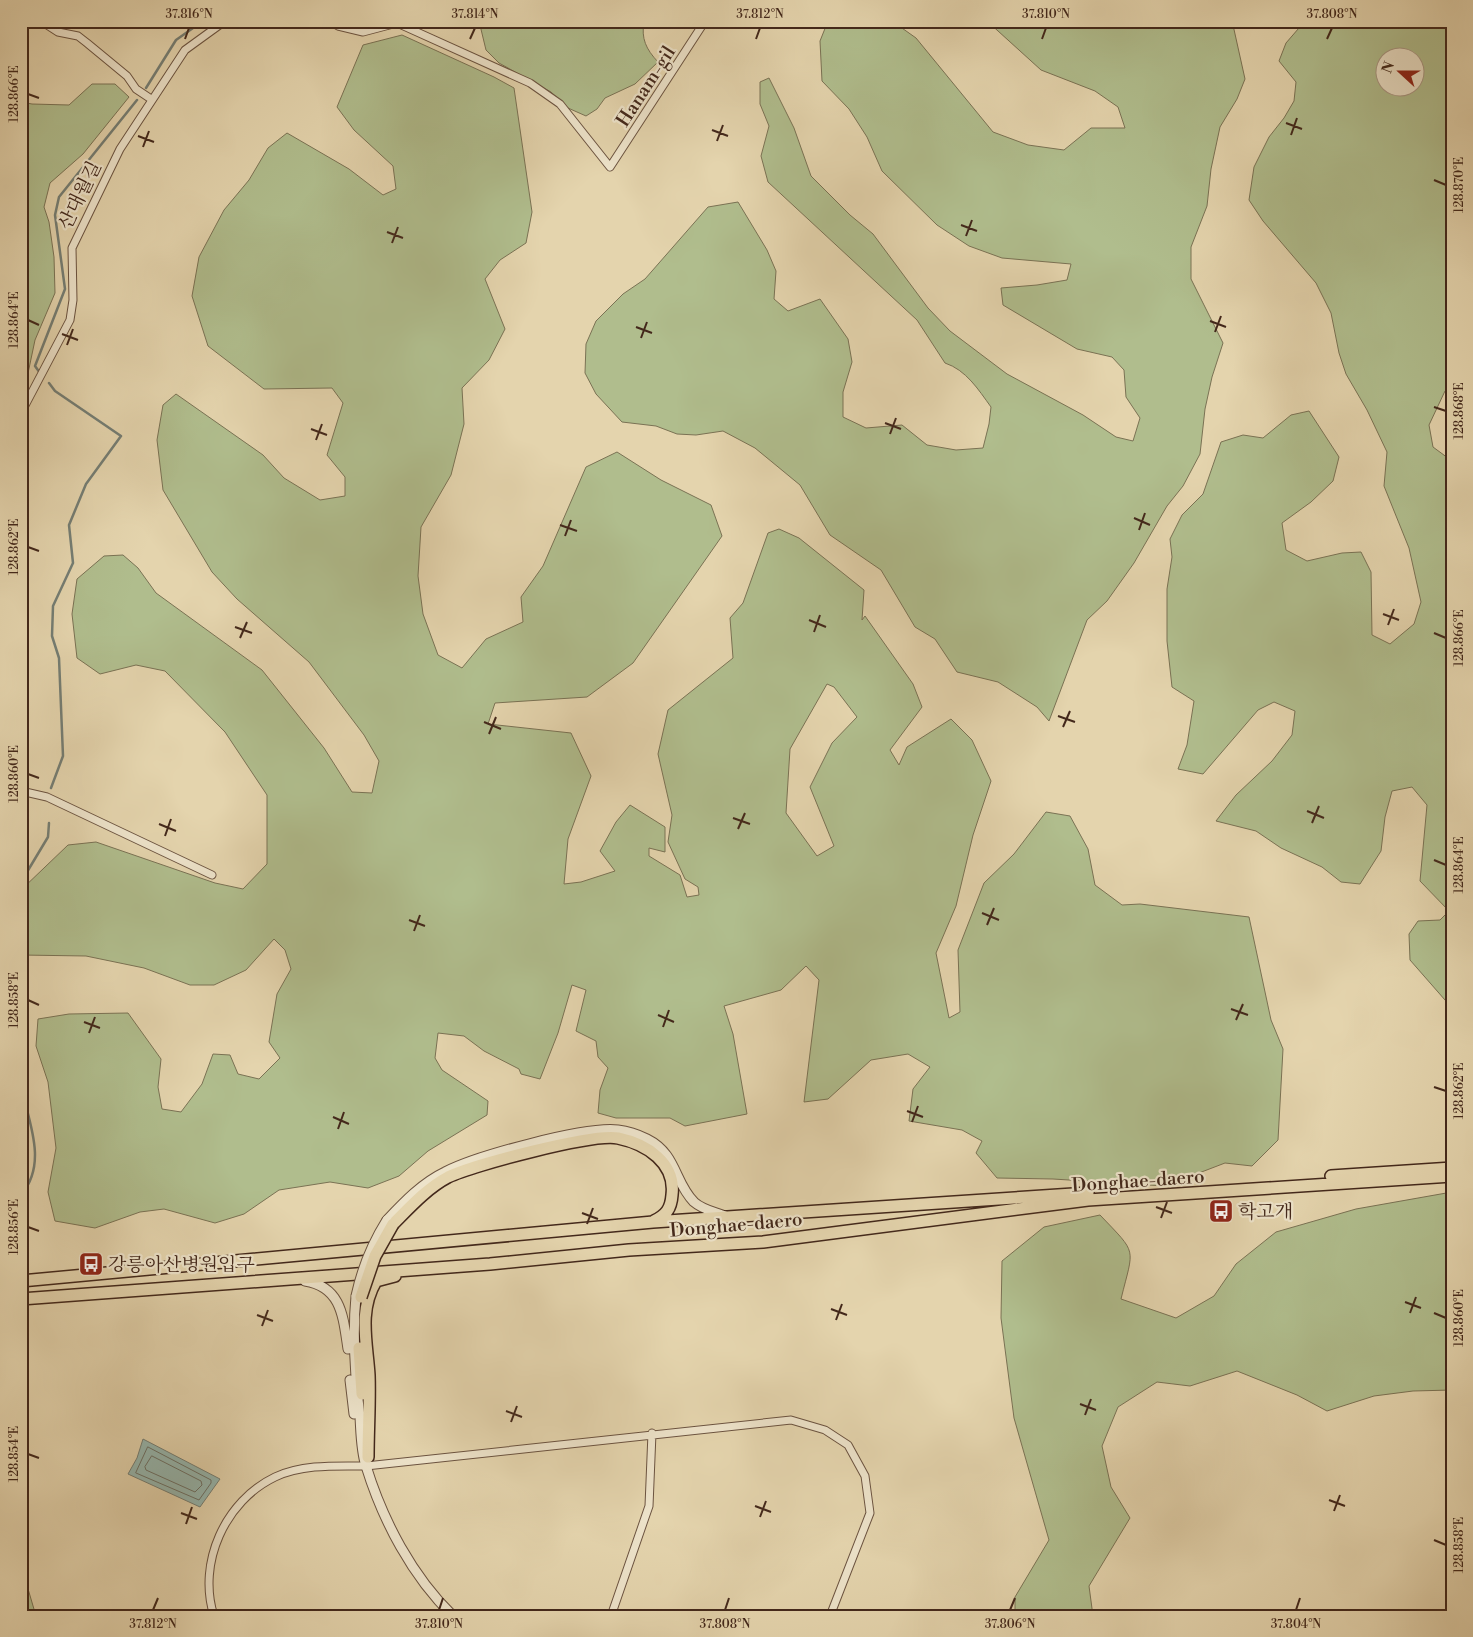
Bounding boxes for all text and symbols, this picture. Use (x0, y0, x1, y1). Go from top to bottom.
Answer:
text: 37.816°N (165, 7, 213, 22)
text: 37.814°N (451, 7, 499, 22)
text: 37.812°N (736, 7, 784, 22)
text: 37.810°N (1022, 7, 1070, 22)
text: 37.808°N (1307, 7, 1357, 22)
street label: Hanam-gil (611, 41, 681, 132)
north arrow (1376, 48, 1426, 98)
text: N (1378, 59, 1399, 76)
text: 128.866°E (7, 66, 22, 122)
street label: 산대월길 (53, 157, 107, 234)
text: 128.870°E (1452, 157, 1467, 213)
text: 128.864°E (7, 292, 22, 348)
text: 128.868°E (1452, 383, 1467, 439)
text: 128.862°E (7, 519, 22, 575)
text: 128.866°E (1452, 610, 1467, 666)
text: 128.860°E (7, 745, 22, 803)
text: 128.864°E (1452, 837, 1467, 893)
text: 128.858°E (7, 972, 22, 1028)
text: 128.862°E (1452, 1063, 1467, 1119)
street label: Donghae-daero (1071, 1164, 1205, 1198)
bus stop icon: 학고개 (1208, 1198, 1234, 1224)
text: 128.856°E (7, 1199, 22, 1255)
place label: 학고개 (1238, 1200, 1293, 1224)
street label: Donghae-daero (669, 1207, 804, 1243)
bus stop icon: 강릉아산병원입구 (78, 1251, 104, 1277)
place label: 강릉아산병원입구 (108, 1253, 255, 1277)
text: 128.860°E (1452, 1289, 1467, 1347)
text: 128.854°E (7, 1426, 22, 1482)
text: 128.858°E (1452, 1517, 1467, 1573)
text: 37.812°N (129, 1617, 177, 1632)
text: 37.810°N (415, 1617, 463, 1632)
text: 37.808°N (700, 1617, 750, 1632)
text: 37.806°N (985, 1617, 1035, 1632)
text: 37.804°N (1271, 1617, 1321, 1632)

